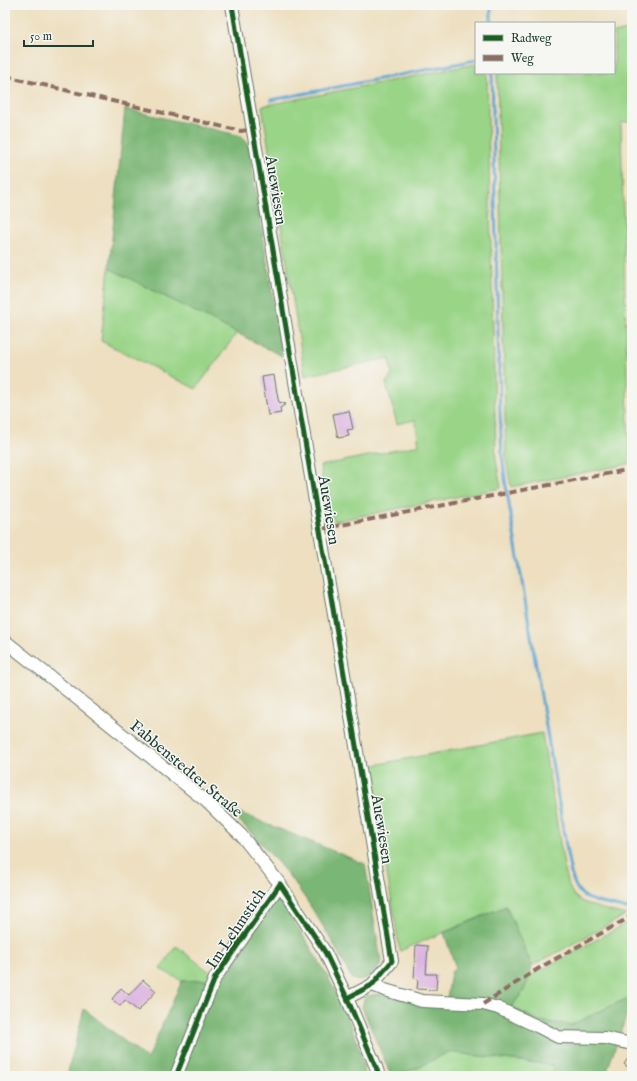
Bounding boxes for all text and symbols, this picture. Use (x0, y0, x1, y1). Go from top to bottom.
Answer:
scale bar (24, 22, 93, 48)
legend (475, 22, 615, 74)
text: 50 m (30, 29, 52, 44)
text: Radweg (511, 31, 552, 46)
text: Weg (511, 51, 534, 66)
street label: Auewiesen (260, 153, 290, 227)
street label: Auewiesen (313, 473, 343, 547)
street label: Fabbenstedter Straße (125, 717, 246, 823)
street label: Auewiesen (366, 792, 396, 866)
street label: Im Lehmstich (202, 885, 271, 973)

